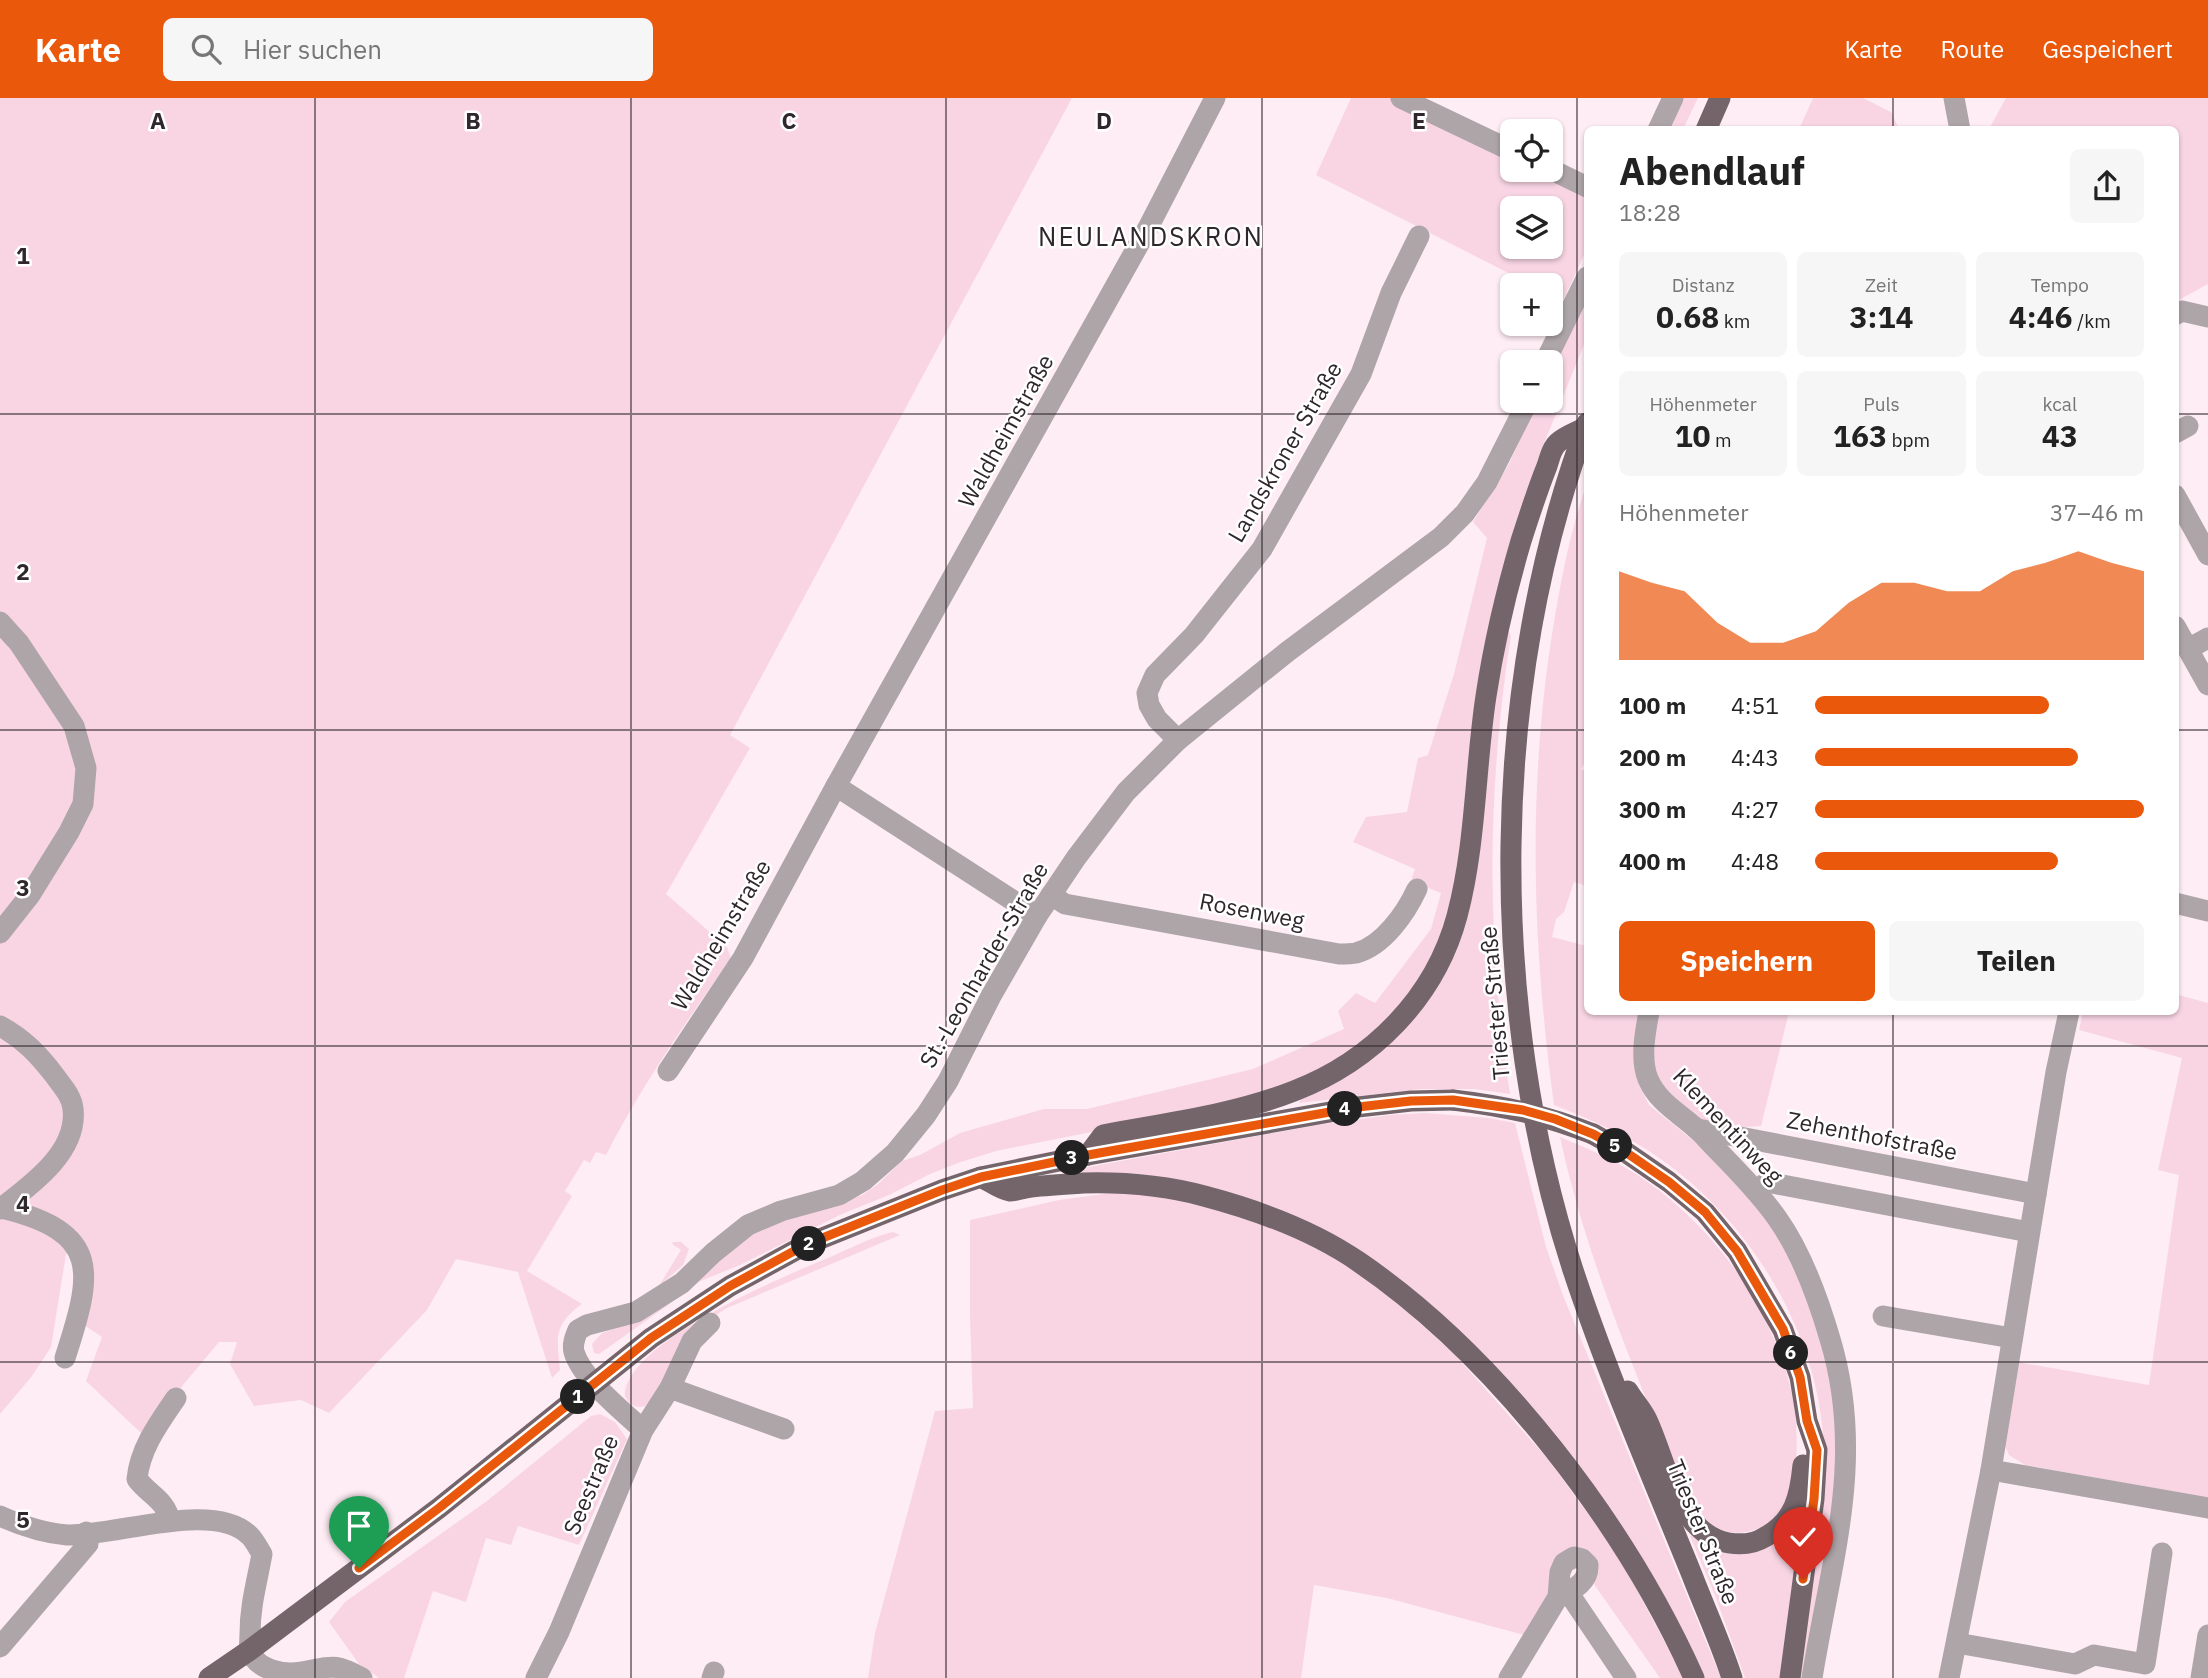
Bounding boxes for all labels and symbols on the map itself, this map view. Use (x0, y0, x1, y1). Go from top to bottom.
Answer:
text: A (150, 105, 166, 135)
text: B (465, 105, 481, 135)
text: C (782, 105, 797, 135)
text: D (1096, 105, 1112, 135)
text: E (1412, 105, 1426, 135)
district label: NEULANDSKRON (1038, 219, 1264, 253)
text: 1 (16, 240, 30, 270)
street label: Waldheimstraße (951, 349, 1060, 512)
street label: Landskroner Straße (1220, 356, 1348, 547)
text: 2 (16, 556, 30, 586)
street label: Waldheimstraße (663, 854, 777, 1015)
street label: St.-Leonharder-Straße (912, 856, 1054, 1073)
text: 3 (16, 872, 30, 902)
street label: Rosenweg (1197, 885, 1307, 935)
street label: Triester Straße (1472, 925, 1516, 1081)
street label: Klementinweg (1667, 1061, 1790, 1190)
pin: 4 (1328, 1091, 1362, 1126)
street label: Zehenthofstraße (1784, 1104, 1960, 1166)
pin: 5 (1598, 1128, 1632, 1164)
pin: 3 (1054, 1140, 1090, 1176)
text: 4 (16, 1188, 30, 1218)
pin: 2 (792, 1226, 826, 1262)
pin: 6 (1774, 1336, 1809, 1370)
pin: 1 (560, 1380, 596, 1414)
street label: Seestraße (556, 1430, 625, 1539)
street label: Triester Straße (1661, 1455, 1747, 1609)
pin (329, 1496, 389, 1568)
text: 5 (16, 1504, 30, 1534)
pin (1773, 1507, 1833, 1579)

